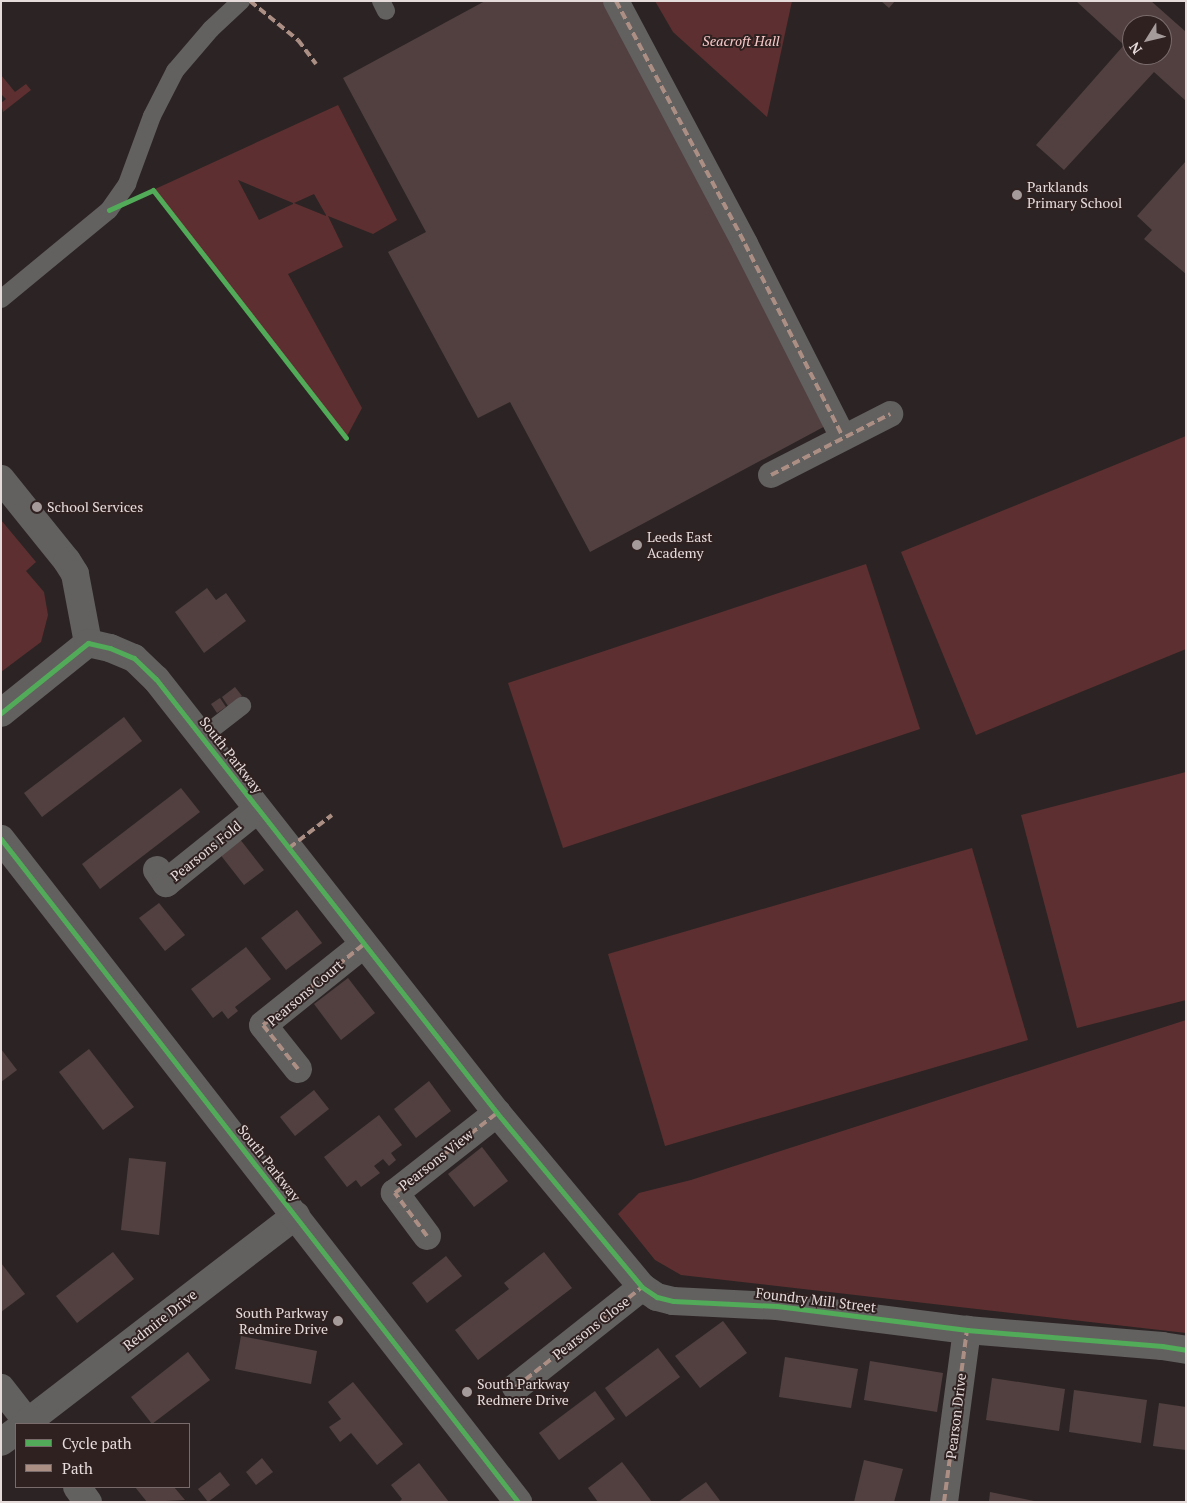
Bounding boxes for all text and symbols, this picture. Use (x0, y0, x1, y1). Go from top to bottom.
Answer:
north arrow (1122, 15, 1172, 65)
park label: Seacroft Hall (702, 33, 780, 49)
text: N (1124, 39, 1146, 58)
place label: Parklands Primary School (1027, 179, 1122, 212)
marker: Parklands Primary School (1011, 189, 1023, 201)
place label: School Services (47, 499, 143, 515)
marker: School Services (31, 501, 43, 513)
place label: Leeds East Academy (647, 529, 712, 562)
marker: Leeds East Academy (631, 539, 643, 551)
street label: South Parkway (196, 713, 266, 797)
street label: Pearsons Fold (167, 817, 245, 885)
street label: Pearsons Court (264, 956, 346, 1030)
street label: South Parkway (234, 1121, 304, 1205)
street label: Pearsons View (395, 1126, 477, 1194)
street label: Foundry Mill Street (755, 1284, 877, 1316)
street label: Redmire Drive (120, 1286, 200, 1354)
street label: Pearsons Close (549, 1293, 633, 1363)
place label: South Parkway Redmire Drive (236, 1305, 328, 1338)
marker: South Parkway Redmire Drive (332, 1315, 344, 1327)
street label: Pearson Drive (942, 1372, 970, 1460)
place label: South Parkway Redmere Drive (477, 1376, 569, 1408)
marker: South Parkway Redmere Drive (461, 1386, 473, 1398)
legend (15, 1423, 190, 1488)
text: Cycle path (62, 1433, 132, 1453)
text: Path (62, 1458, 93, 1478)

